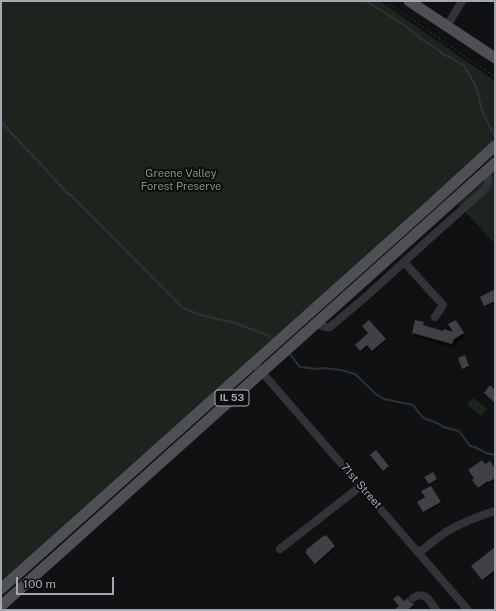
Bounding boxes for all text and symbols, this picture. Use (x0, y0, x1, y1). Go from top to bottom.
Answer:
park label: Greene Valley Forest Preserve (141, 167, 221, 193)
road number: IL 53 (215, 390, 249, 406)
street label: 71st Street (338, 461, 384, 511)
scale bar (18, 569, 116, 595)
text: 100 m (23, 577, 56, 591)

